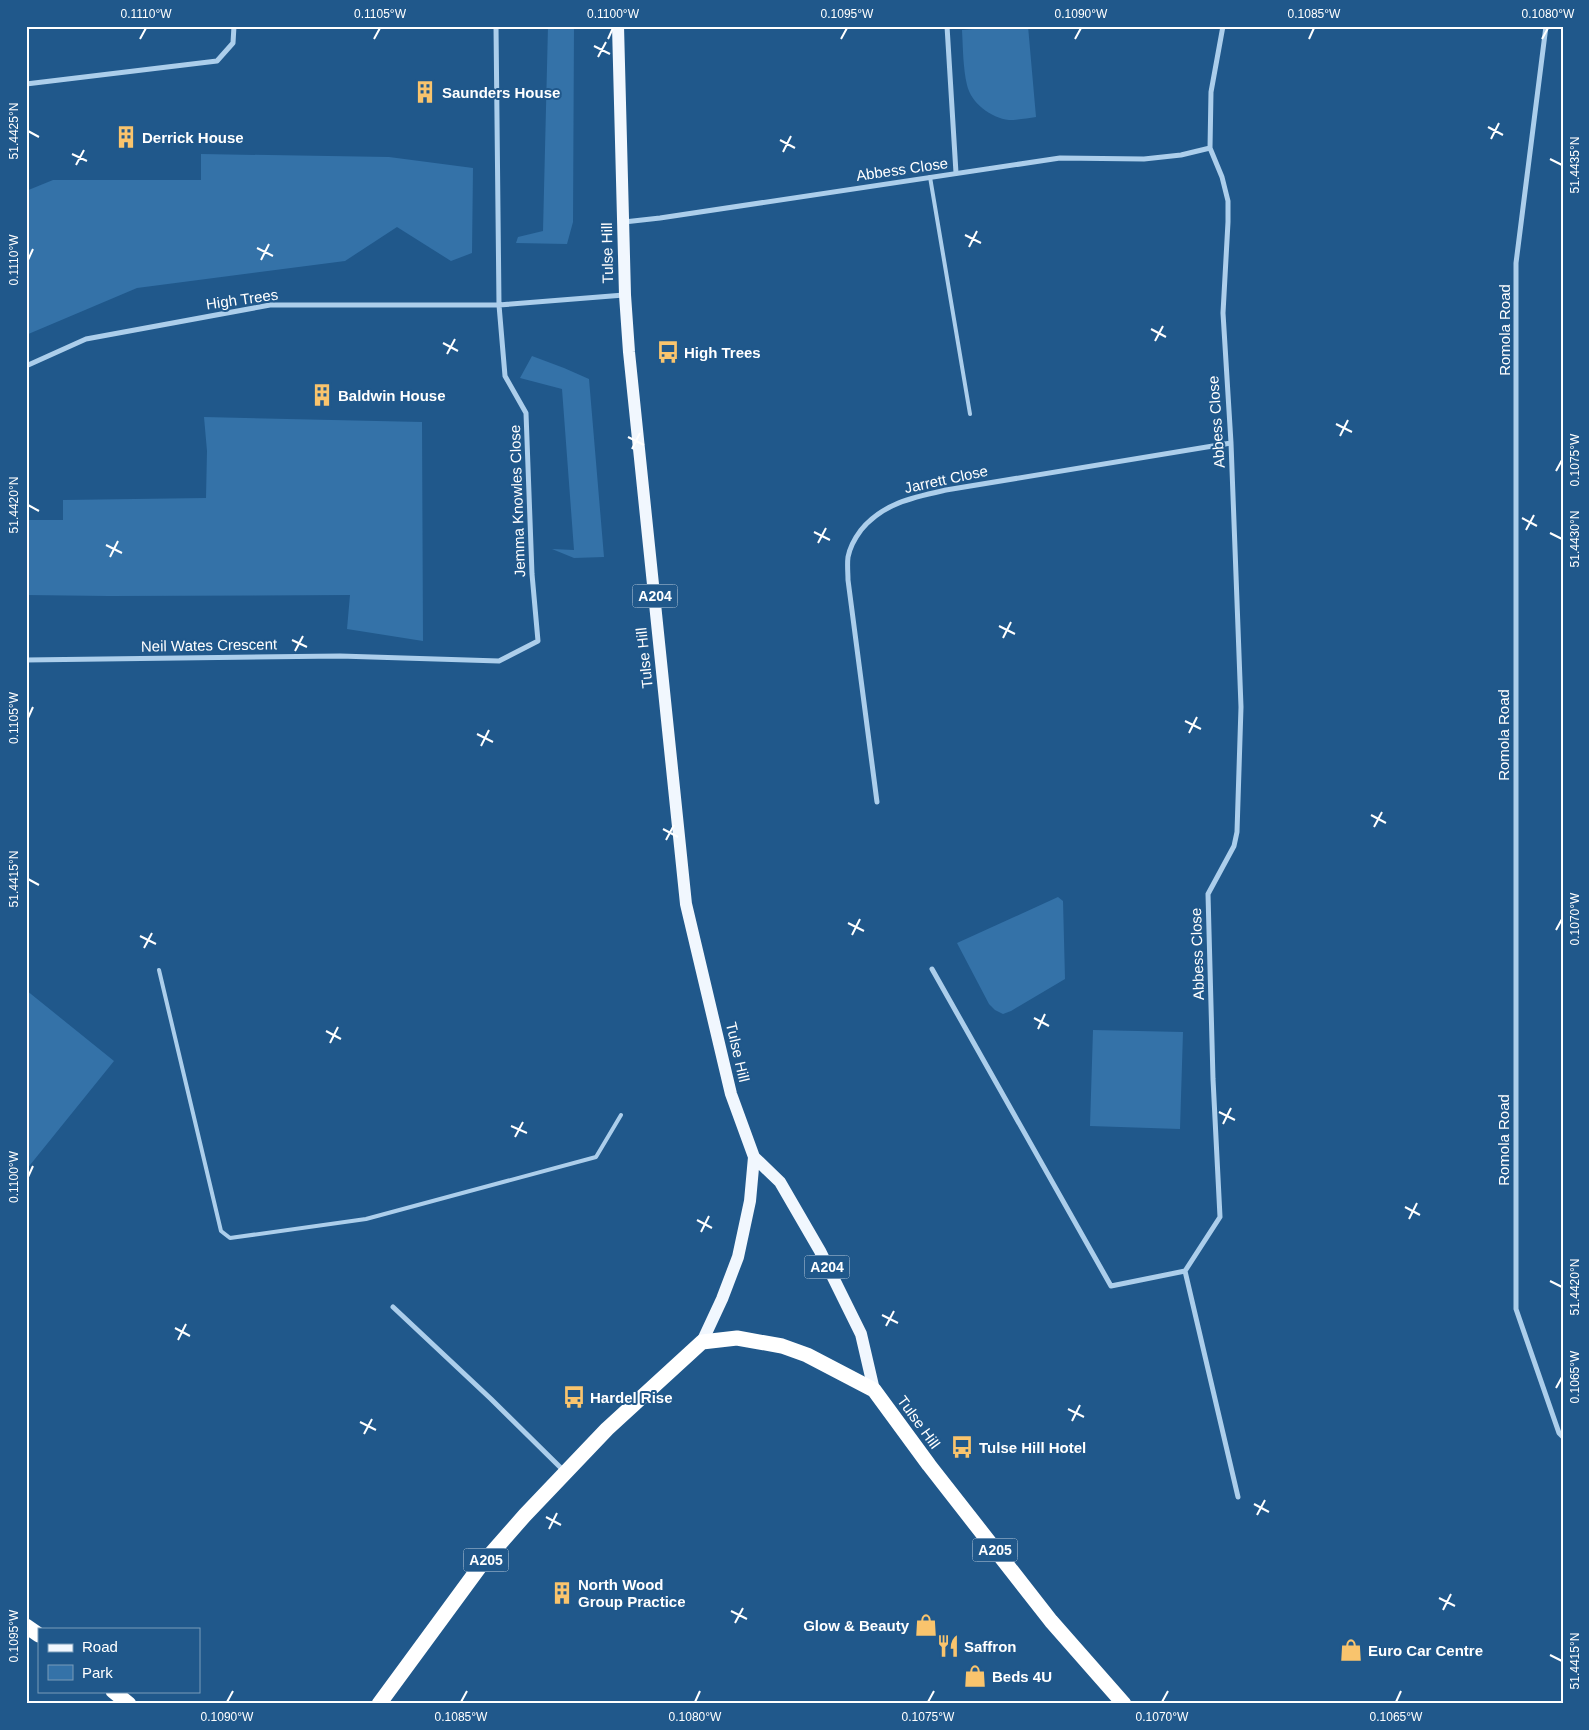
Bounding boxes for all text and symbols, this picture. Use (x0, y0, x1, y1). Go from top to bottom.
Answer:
text: 0.1110°W (120, 7, 172, 21)
text: 0.1105°W (354, 7, 407, 21)
text: 0.1100°W (587, 7, 640, 21)
text: 0.1095°W (821, 7, 874, 21)
text: 0.1090°W (1055, 7, 1108, 21)
text: 0.1085°W (1288, 7, 1341, 21)
text: 0.1080°W (1522, 7, 1575, 21)
building icon: Saunders House (412, 79, 438, 105)
place label: Saunders House (442, 84, 560, 101)
text: 51.4425°N (7, 103, 21, 159)
building icon: Derrick House (113, 124, 139, 150)
place label: Derrick House (142, 129, 244, 146)
text: 51.4435°N (1568, 137, 1582, 193)
street label: Abbess Close (855, 154, 949, 184)
street label: Tulse Hill (598, 222, 616, 284)
text: 0.1110°W (7, 234, 21, 286)
street label: Romola Road (1496, 284, 1513, 376)
street label: High Trees (205, 286, 279, 312)
bus stop icon: High Trees (655, 339, 681, 365)
place label: High Trees (684, 344, 761, 361)
street label: Abbess Close (1204, 375, 1228, 469)
building icon: Baldwin House (309, 382, 335, 408)
place label: Baldwin House (338, 387, 446, 404)
street label: Jemma Knowles Close (506, 424, 528, 578)
text: 0.1075°W (1568, 433, 1582, 486)
street label: Jarrett Close (903, 462, 989, 496)
text: 51.4420°N (7, 477, 21, 533)
text: 51.4430°N (1568, 511, 1582, 567)
road number: A204 (632, 584, 678, 608)
street label: Tulse Hill (632, 627, 656, 689)
street label: Neil Wates Crescent (141, 635, 278, 655)
street label: Romola Road (1495, 689, 1512, 781)
text: 0.1105°W (7, 691, 21, 744)
text: 51.4415°N (7, 851, 21, 907)
text: 0.1070°W (1568, 892, 1582, 945)
street label: Abbess Close (1187, 907, 1207, 1001)
street label: Tulse Hill (723, 1020, 753, 1084)
street label: Romola Road (1495, 1094, 1512, 1186)
text: 0.1100°W (7, 1150, 21, 1203)
road number: A204 (804, 1256, 850, 1278)
text: 51.4420°N (1568, 1259, 1582, 1315)
text: 0.1065°W (1568, 1350, 1582, 1403)
bus stop icon: Hardel Rise (561, 1384, 587, 1410)
place label: Hardel Rise (590, 1389, 673, 1406)
street label: Tulse Hill (894, 1392, 944, 1452)
bus stop icon: Tulse Hill Hotel (949, 1434, 975, 1460)
place label: Tulse Hill Hotel (979, 1439, 1086, 1456)
road number: A205 (972, 1538, 1018, 1562)
road number: A205 (464, 1548, 508, 1572)
place label: North Wood Group Practice (578, 1576, 686, 1610)
building icon: North Wood Group Practice (549, 1580, 575, 1606)
text: 0.1095°W (7, 1609, 21, 1662)
shop icon: Glow & Beauty (913, 1612, 939, 1638)
place label: Glow & Beauty (803, 1617, 910, 1634)
legend (38, 1628, 200, 1692)
restaurant icon: Saffron (935, 1633, 961, 1659)
text: 51.4415°N (1568, 1633, 1582, 1689)
shop icon: Euro Car Centre (1338, 1637, 1364, 1663)
text: Road (82, 1638, 118, 1655)
place label: Saffron (964, 1638, 1017, 1655)
place label: Euro Car Centre (1368, 1642, 1483, 1659)
shop icon: Beds 4U (962, 1663, 988, 1689)
text: Park (82, 1664, 113, 1681)
place label: Beds 4U (992, 1668, 1052, 1685)
text: 0.1090°W (201, 1710, 254, 1724)
text: 0.1085°W (435, 1710, 488, 1724)
text: 0.1080°W (669, 1710, 722, 1724)
text: 0.1075°W (902, 1710, 955, 1724)
text: 0.1070°W (1136, 1710, 1189, 1724)
text: 0.1065°W (1370, 1710, 1423, 1724)

